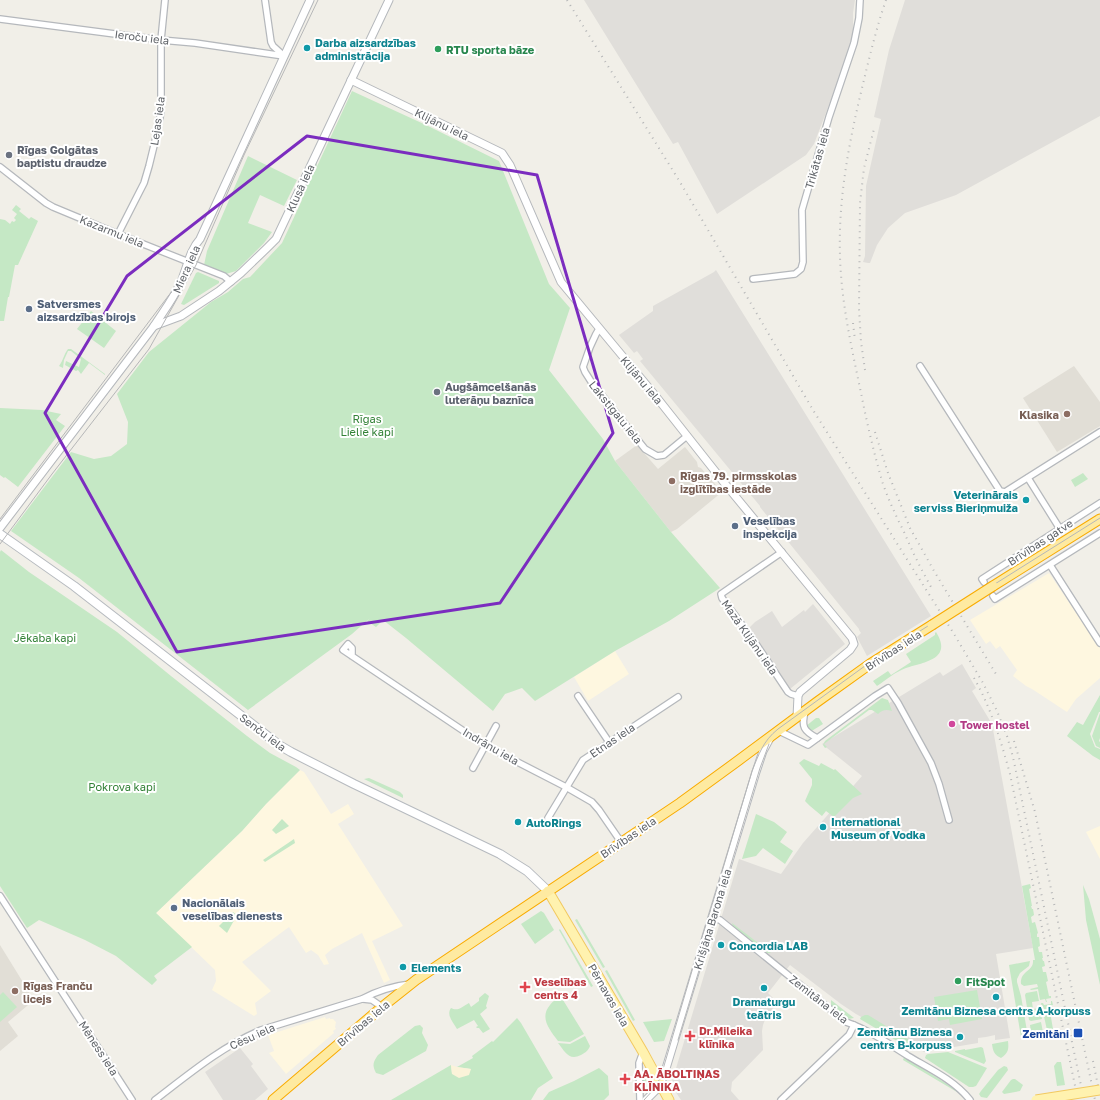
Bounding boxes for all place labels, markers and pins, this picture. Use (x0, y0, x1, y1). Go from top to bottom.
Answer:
place label: Darba aizsardzības administrācija (315, 36, 416, 62)
marker: Darba aizsardzības administrācija (302, 43, 312, 53)
place label: RTU sporta bāze (446, 43, 535, 56)
marker: RTU sporta bāze (433, 44, 443, 54)
place label: Rīgas Golgātas baptistu draudze (17, 143, 107, 169)
marker: Rīgas Golgātas baptistu draudze (4, 150, 14, 160)
place label: Satversmes aizsardzības birojs (37, 297, 136, 323)
marker: Satversmes aizsardzības birojs (24, 304, 34, 314)
place label: Augšāmcelšanās luterāņu baznīca (445, 380, 536, 406)
marker: Augšāmcelšanās luterāņu baznīca (432, 387, 442, 397)
place label: Klasika (1019, 408, 1059, 421)
marker: Klasika (1062, 409, 1072, 419)
place label: Rīgas 79. pirmsskolas izglītības iestāde (680, 469, 797, 495)
marker: Rīgas 79. pirmsskolas izglītības iestāde (667, 476, 677, 486)
place label: Veterinārais serviss Bieriņmuiža (914, 488, 1018, 514)
marker: Veterinārais serviss Bieriņmuiža (1021, 495, 1031, 505)
place label: Veselības inspekcija (743, 514, 797, 540)
marker: Veselības inspekcija (730, 521, 740, 531)
place label: Tower hostel (960, 718, 1030, 731)
marker: Tower hostel (947, 719, 957, 729)
place label: International Museum of Vodka (831, 815, 925, 841)
place label: AutoRings (526, 816, 581, 829)
marker: AutoRings (513, 817, 523, 827)
marker: International Museum of Vodka (818, 822, 828, 832)
place label: Nacionālais veselības dienests (182, 896, 282, 922)
marker: Nacionālais veselības dienests (169, 903, 179, 913)
place label: Concordia LAB (729, 939, 808, 952)
marker: Concordia LAB (716, 940, 726, 950)
place label: Elements (411, 961, 461, 974)
marker: Elements (398, 962, 408, 972)
place label: Veselības centrs 4 (534, 975, 586, 1001)
place label: FitSpot (966, 975, 1006, 988)
marker: FitSpot (953, 976, 963, 986)
place label: Rīgas Franču licejs (23, 979, 92, 1005)
marker: Veselības centrs 4 (519, 981, 531, 993)
marker: Dramaturgu teātris (759, 983, 769, 993)
marker: Rīgas Franču licejs (10, 986, 20, 996)
marker: Zemitānu Biznesa centrs A-korpuss (991, 992, 1001, 1002)
place label: Dramaturgu teātris (733, 995, 795, 1021)
place label: Zemitānu Biznesa centrs A-korpuss (901, 1004, 1091, 1017)
place label: Dr.Mileika klīnika (699, 1024, 752, 1050)
place label: Zemitānu Biznesa centrs B-korpuss (857, 1025, 952, 1051)
place label: Zemitāni (1023, 1027, 1069, 1040)
marker: Zemitāni (1072, 1027, 1084, 1039)
marker: Dr.Mileika klīnika (684, 1030, 696, 1042)
marker: Zemitānu Biznesa centrs B-korpuss (955, 1032, 965, 1042)
place label: AA. ĀBOLTIŅAS KLĪNIKA (634, 1067, 720, 1093)
marker: AA. ĀBOLTIŅAS KLĪNIKA (619, 1073, 631, 1085)

